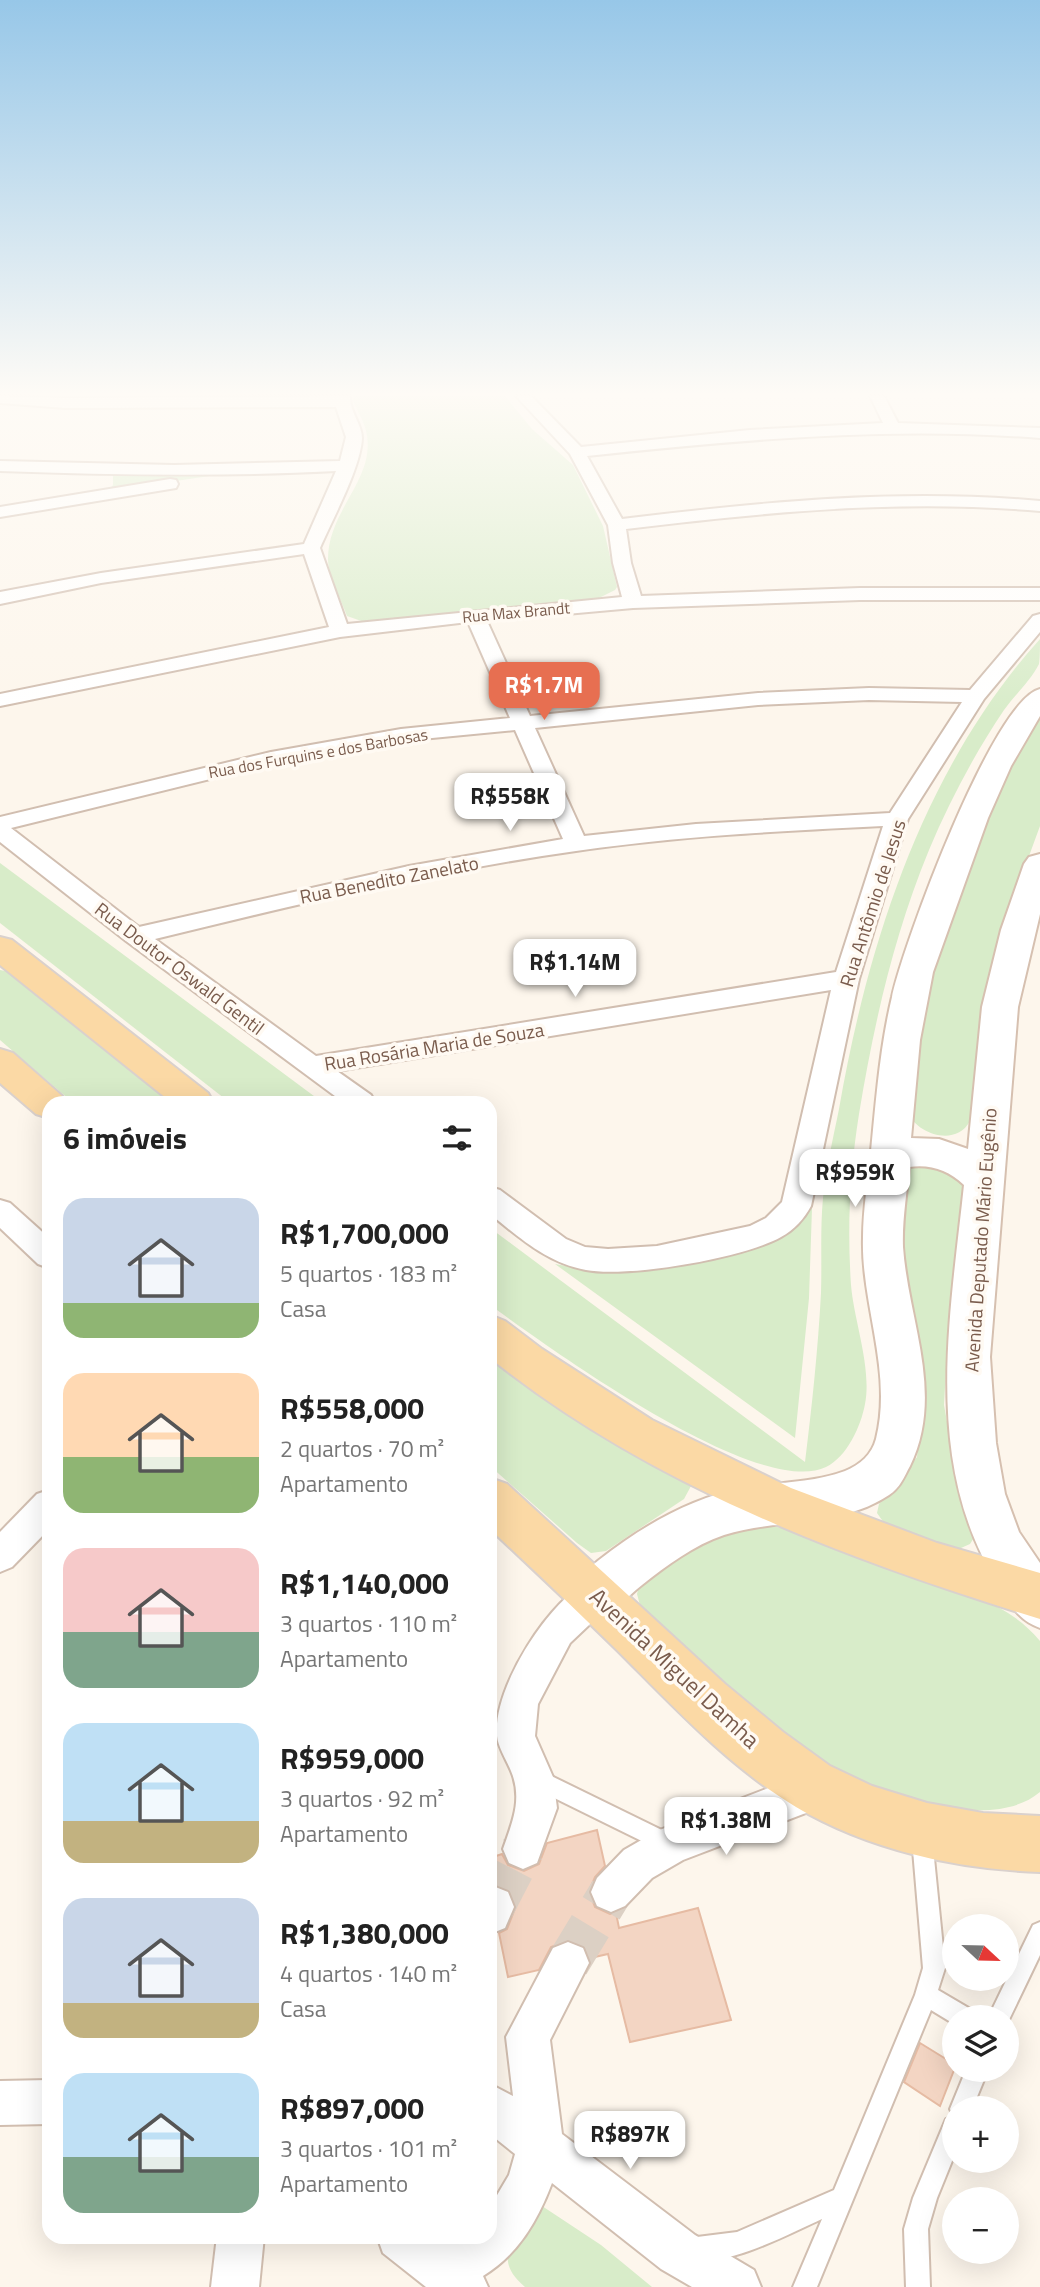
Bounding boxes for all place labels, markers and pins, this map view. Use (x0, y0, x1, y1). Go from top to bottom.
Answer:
pin: R$1.7M (487, 662, 601, 722)
pin: R$558K (453, 774, 567, 833)
pin: R$1.14M (510, 940, 640, 999)
pin: R$959K (798, 1150, 912, 1209)
pin: R$1.38M (661, 1798, 791, 1857)
pin: R$897K (573, 2112, 687, 2171)

